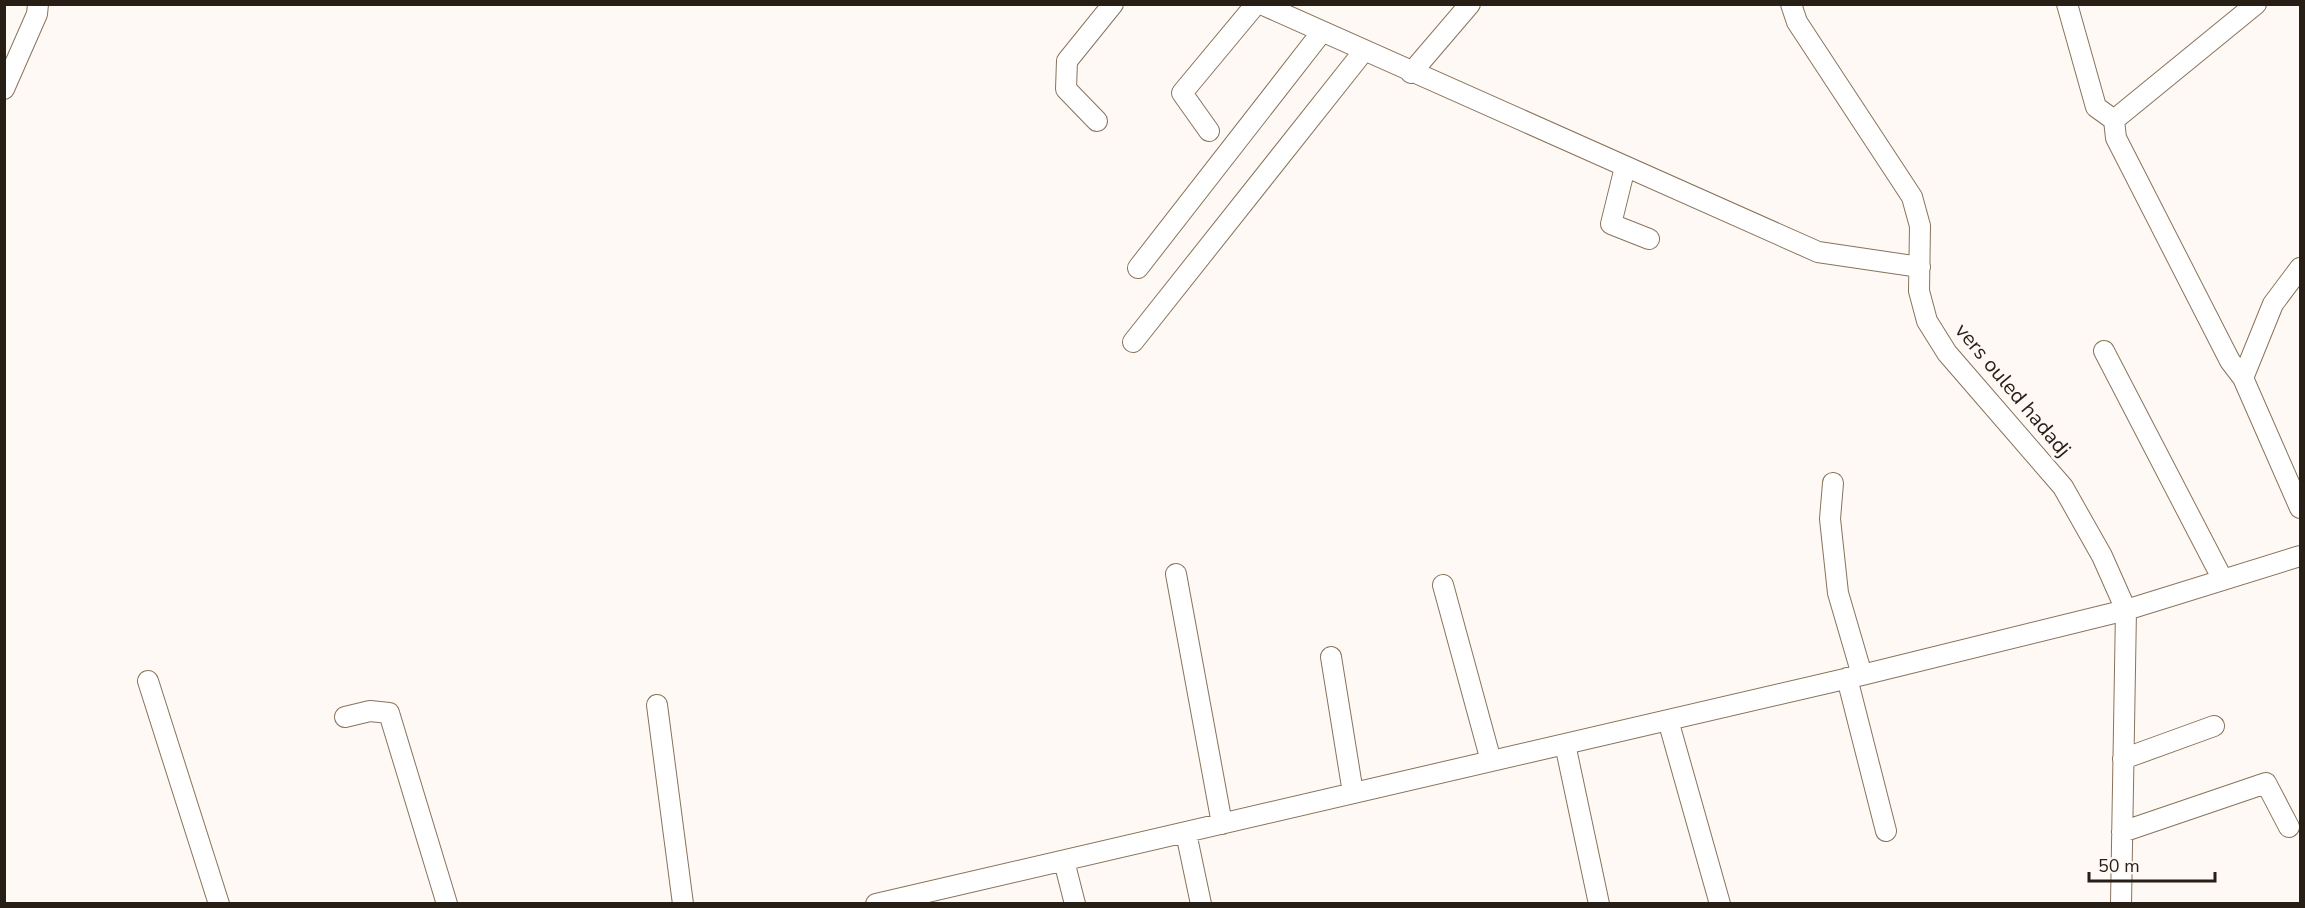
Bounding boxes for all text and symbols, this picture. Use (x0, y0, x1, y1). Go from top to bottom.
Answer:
street label: vers ouled hadadj (1949, 317, 2077, 463)
scale bar (2089, 845, 2215, 883)
text: 50 m (2098, 854, 2140, 878)

